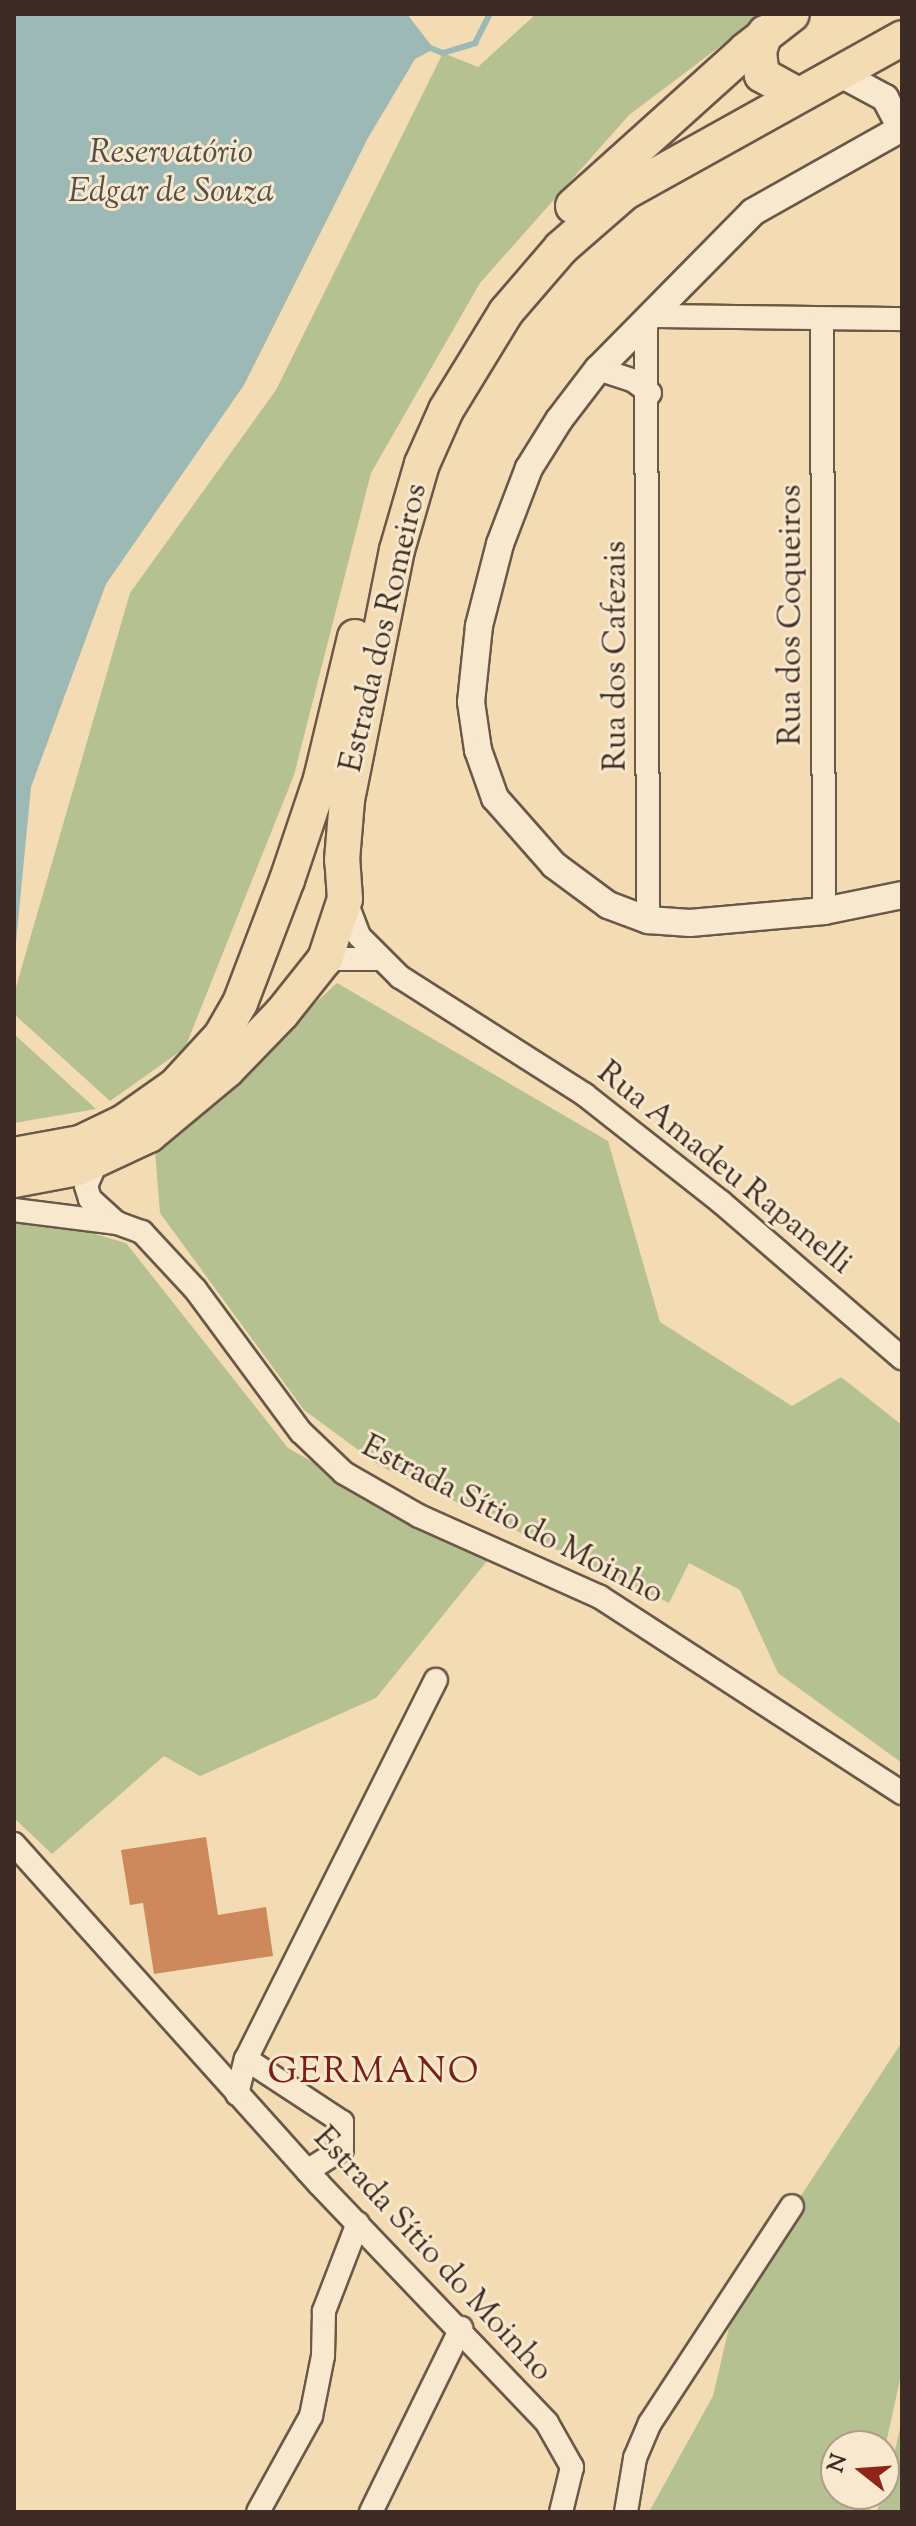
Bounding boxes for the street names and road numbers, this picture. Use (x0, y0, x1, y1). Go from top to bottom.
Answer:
street label: Estrada dos Romeiros (333, 480, 437, 776)
street label: Rua dos Coqueiros (773, 484, 811, 746)
street label: Rua dos Cafezais (598, 541, 636, 771)
street label: Rua Amadeu Rapanelli (589, 1054, 859, 1284)
street label: Estrada Sítio do Moinho (355, 1428, 669, 1614)
street label: Estrada Sítio do Moinho (304, 2120, 560, 2390)

